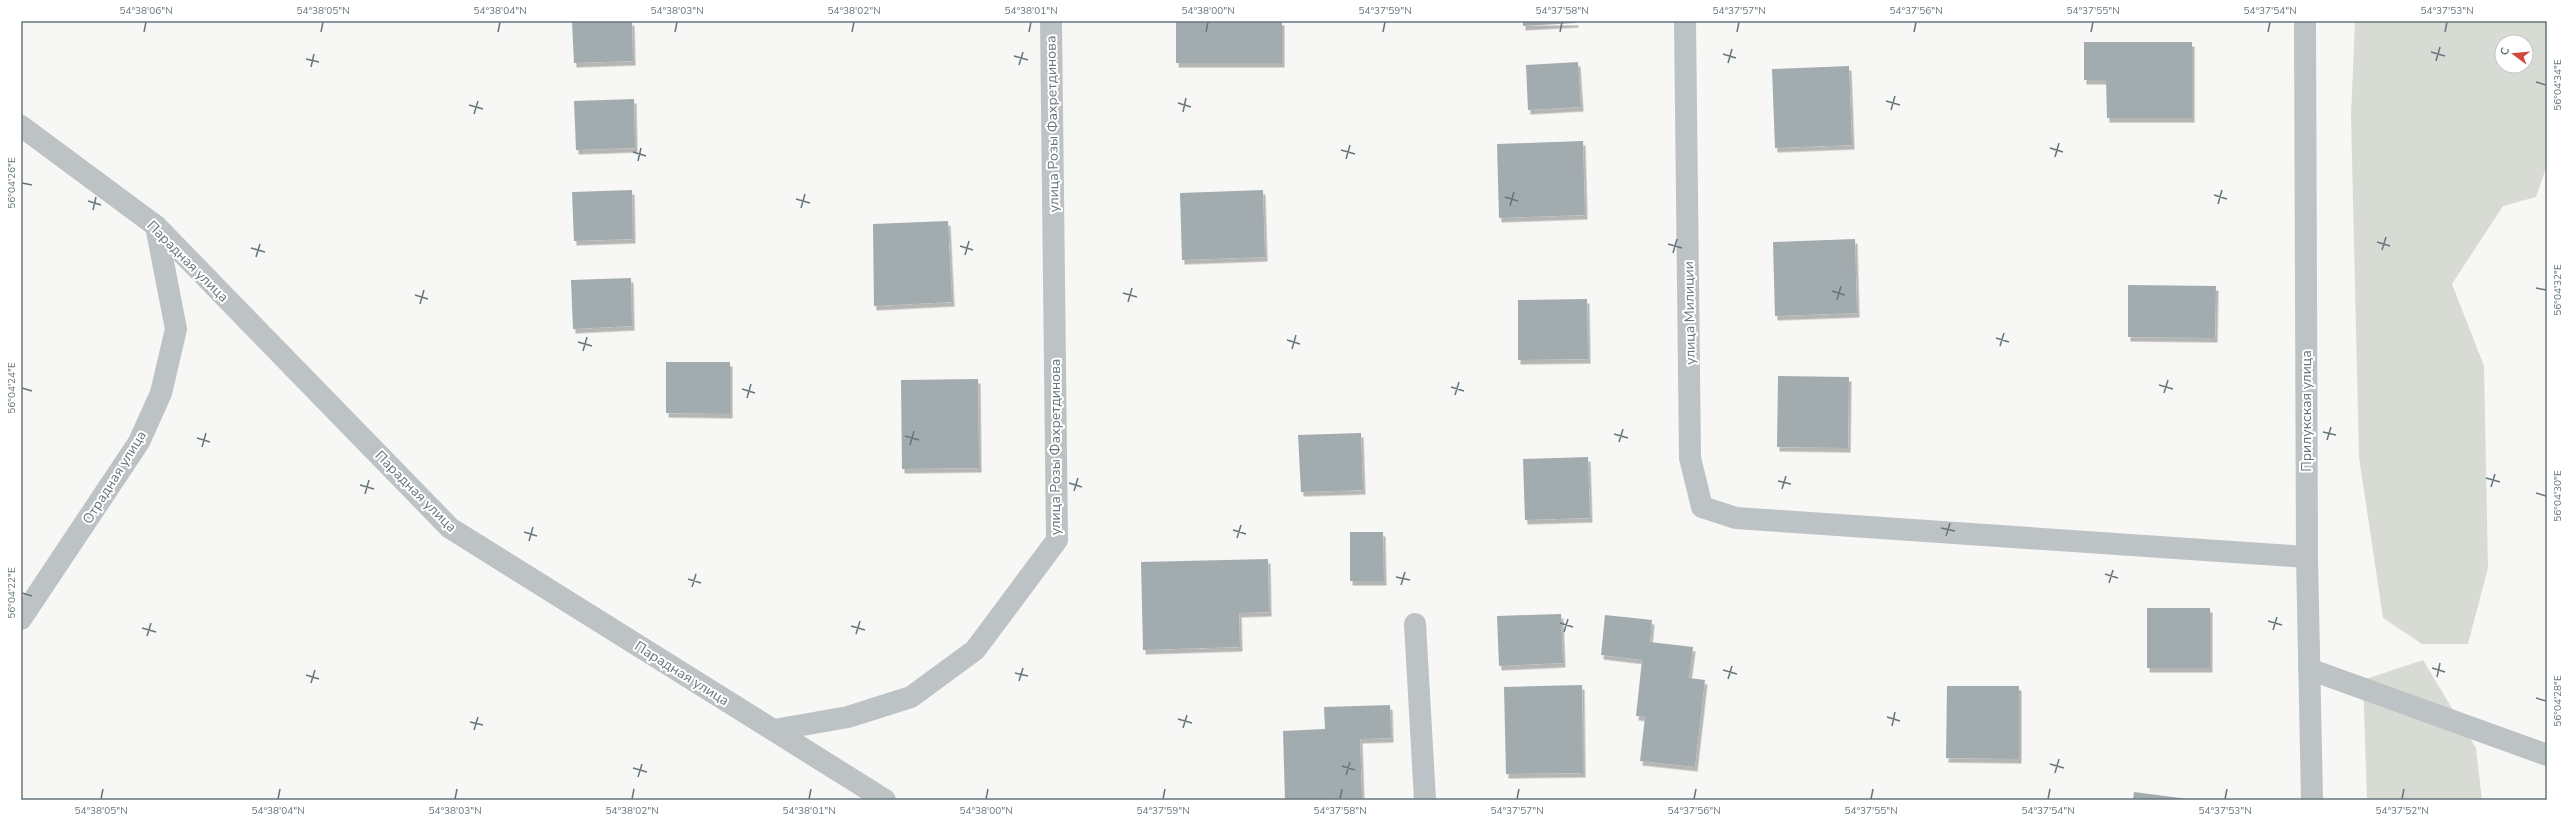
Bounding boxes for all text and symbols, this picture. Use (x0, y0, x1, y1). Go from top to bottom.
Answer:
text: 54°38'06"N (119, 4, 173, 18)
text: 54°38'05"N (296, 4, 350, 18)
text: 54°38'04"N (473, 4, 527, 18)
text: 54°38'03"N (650, 4, 704, 18)
text: 54°38'02"N (827, 4, 881, 18)
text: 54°38'01"N (1004, 4, 1058, 18)
text: 54°38'00"N (1181, 4, 1235, 18)
text: 54°37'59"N (1358, 4, 1412, 18)
text: 54°37'58"N (1535, 4, 1589, 18)
text: 54°37'57"N (1712, 4, 1766, 18)
text: 54°37'56"N (1889, 4, 1943, 18)
text: 54°37'55"N (2066, 4, 2120, 18)
text: 54°37'54"N (2243, 4, 2297, 18)
text: 54°37'53"N (2420, 4, 2474, 18)
north arrow (2494, 34, 2534, 74)
street label: улица Розы Фахретдинова (1041, 35, 1064, 213)
text: С (2497, 45, 2513, 57)
text: 56°04'34"E (2551, 59, 2565, 111)
text: 56°04'26"E (5, 157, 19, 209)
street label: Парадная улица (143, 216, 233, 306)
street label: улица Милиции (1679, 261, 1700, 365)
text: 56°04'32"E (2551, 264, 2565, 316)
street label: Прилукская улица (2297, 350, 2316, 472)
street label: улица Розы Фахретдинова (1046, 359, 1065, 535)
text: 56°04'24"E (5, 362, 19, 414)
street label: Отрадная улица (78, 427, 151, 528)
street label: Парадная улица (371, 446, 461, 536)
text: 56°04'30"E (2551, 470, 2565, 522)
text: 56°04'22"E (5, 567, 19, 619)
street label: Парадная улица (631, 637, 733, 710)
text: 56°04'28"E (2551, 675, 2565, 727)
text: 54°38'05"N (74, 804, 128, 818)
text: 54°38'04"N (251, 804, 305, 818)
text: 54°38'03"N (428, 804, 482, 818)
text: 54°38'02"N (605, 804, 659, 818)
text: 54°38'01"N (782, 804, 836, 818)
text: 54°38'00"N (959, 804, 1013, 818)
text: 54°37'59"N (1136, 804, 1190, 818)
text: 54°37'58"N (1313, 804, 1367, 818)
text: 54°37'57"N (1490, 804, 1544, 818)
text: 54°37'56"N (1667, 804, 1721, 818)
text: 54°37'55"N (1844, 804, 1898, 818)
text: 54°37'54"N (2021, 804, 2075, 818)
text: 54°37'53"N (2198, 804, 2252, 818)
text: 54°37'52"N (2375, 804, 2429, 818)

